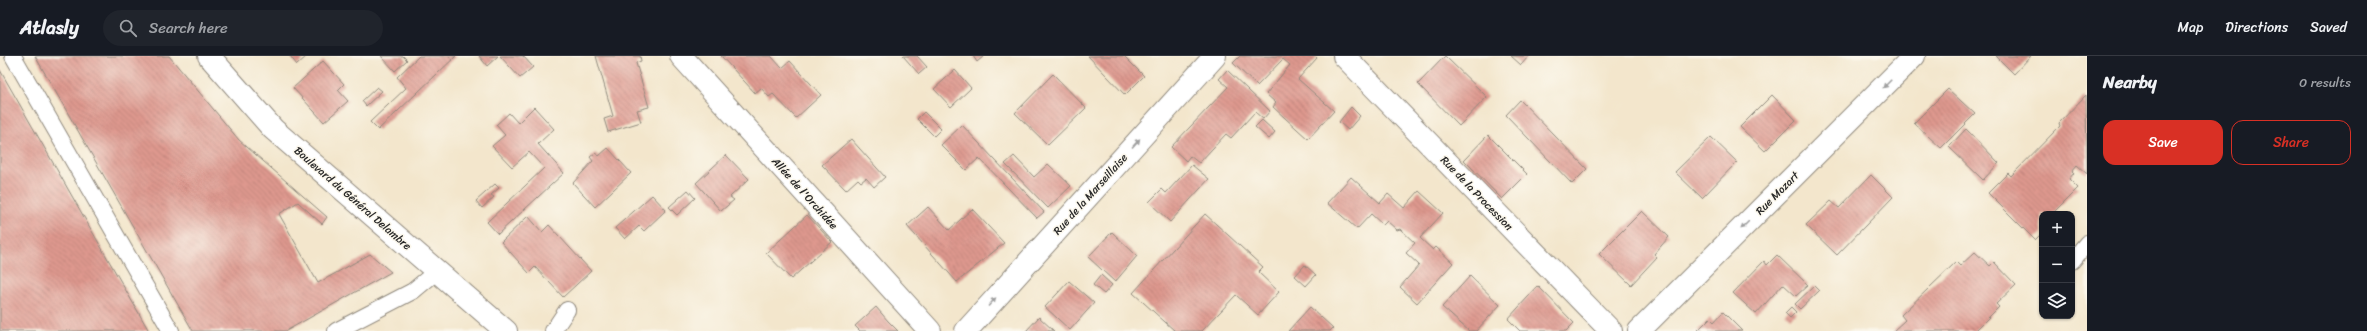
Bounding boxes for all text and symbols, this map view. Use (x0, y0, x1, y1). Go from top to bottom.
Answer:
search box (103, 10, 383, 46)
text: Atlasly (20, 11, 79, 44)
text: Search here (149, 15, 228, 41)
text: Map (2177, 15, 2203, 40)
text: Directions (2225, 15, 2288, 40)
text: Saved (2310, 15, 2347, 40)
icon: search (117, 17, 139, 39)
text: Nearby (2103, 67, 2157, 97)
text: 0 results (2299, 71, 2351, 94)
one-way arrow (1882, 79, 1892, 88)
button: Save (2103, 120, 2223, 165)
button: Share (2231, 120, 2351, 165)
one-way arrow (1131, 138, 1141, 148)
street label: Boulevard du Général Delambre (290, 142, 416, 255)
street label: Rue de la Marseillaise (1048, 149, 1133, 240)
street label: Rue de la Procession (1436, 151, 1518, 235)
street label: Allée de l'Orchidée (766, 152, 843, 234)
street label: Rue Mozart (1751, 167, 1804, 220)
map controls (2039, 211, 2075, 319)
button: + (2039, 211, 2075, 247)
one-way arrow (1740, 220, 1750, 230)
button: − (2039, 247, 2075, 283)
button: layers (2039, 283, 2075, 319)
one-way arrow (988, 297, 997, 307)

